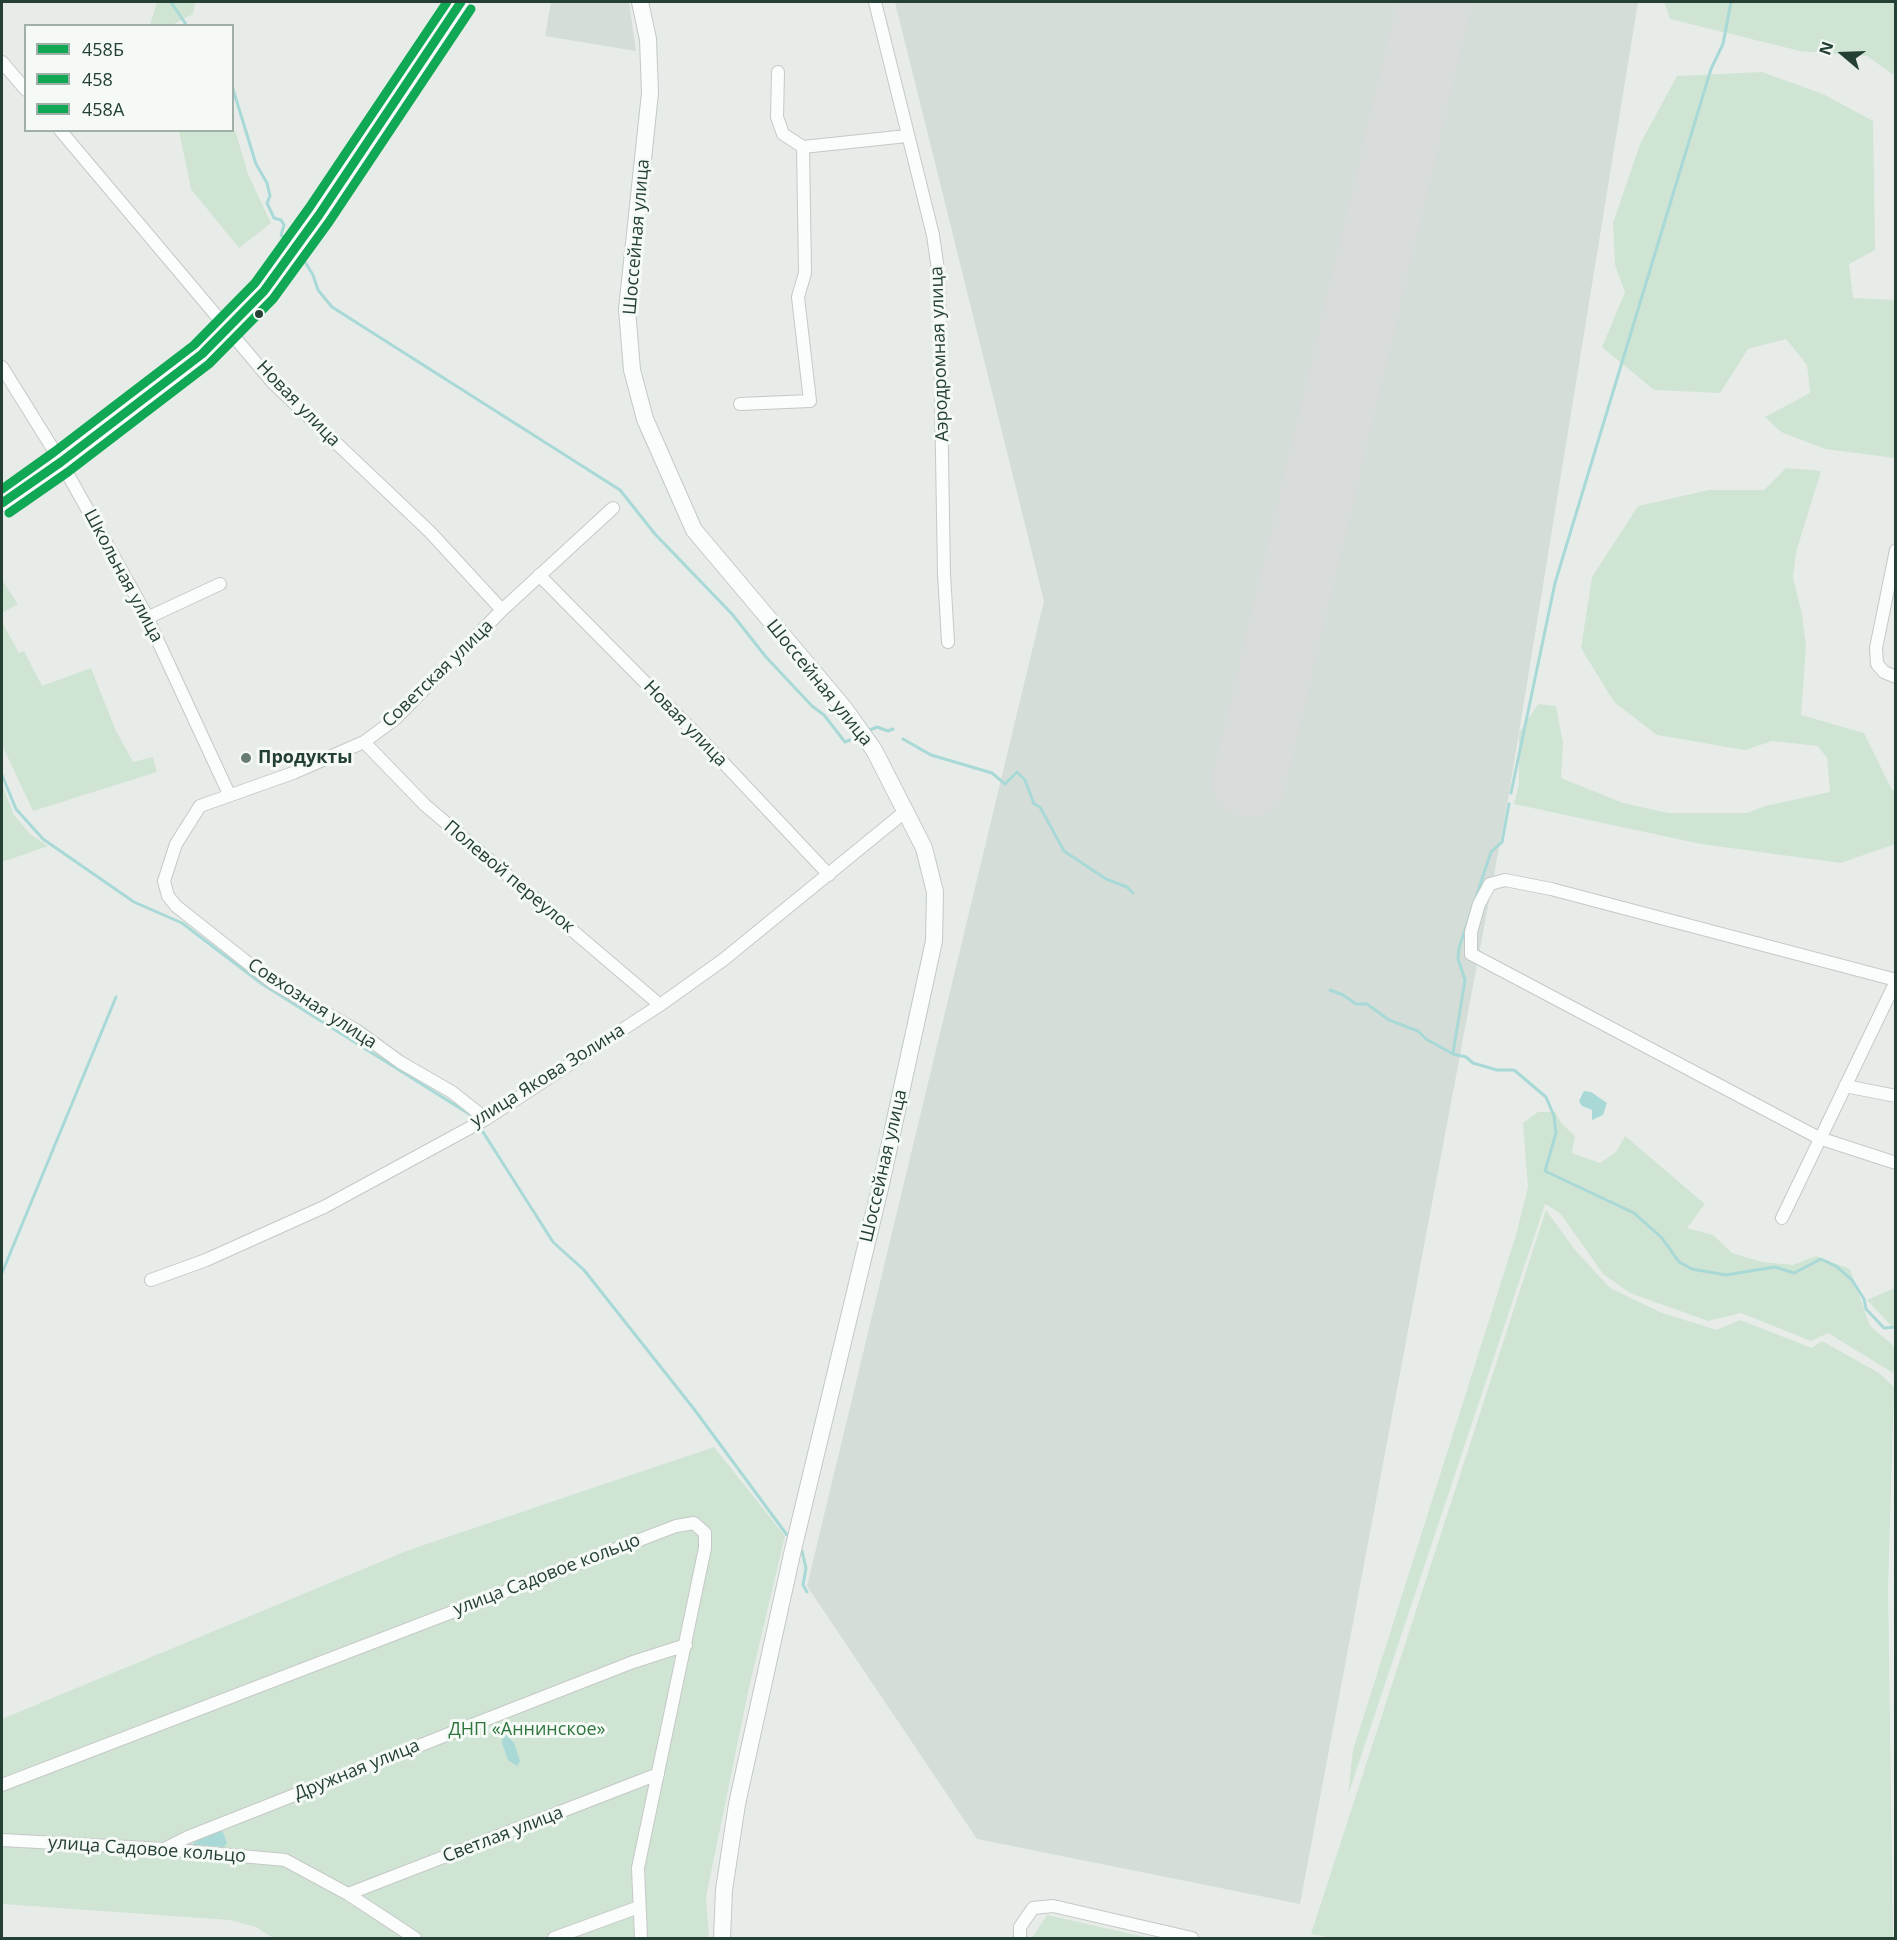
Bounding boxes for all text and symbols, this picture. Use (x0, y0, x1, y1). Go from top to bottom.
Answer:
legend (24, 24, 234, 132)
north arrow (1813, 24, 1873, 84)
text: 458Б (82, 37, 124, 61)
text: N (1813, 38, 1838, 58)
text: 458 (82, 67, 113, 91)
text: 458А (82, 97, 124, 121)
street label: Шоссейная улица (619, 158, 655, 316)
street label: Аэродромная улица (926, 266, 954, 442)
unlabelled marker (253, 308, 265, 320)
street label: Новая улица (252, 357, 344, 451)
street label: Школьная улица (79, 506, 167, 646)
street label: Шоссейная улица (761, 615, 877, 751)
street label: Советская улица (378, 616, 498, 732)
street label: Новая улица (639, 677, 731, 771)
place label: Продукты (258, 747, 353, 769)
marker: Продукты (239, 751, 253, 765)
street label: Полевой переулок (439, 816, 579, 938)
street label: Совхозная улица (243, 954, 381, 1054)
street label: улица Якова Золина (467, 1020, 629, 1132)
street label: Шоссейная улица (856, 1087, 912, 1245)
street label: улица Садовое кольцо (451, 1529, 643, 1621)
park label: ДНП «Аннинское» (448, 1719, 606, 1741)
street label: Дружная улица (291, 1735, 423, 1805)
street label: Светлая улица (440, 1802, 566, 1868)
street label: улица Садовое кольцо (47, 1832, 247, 1868)

